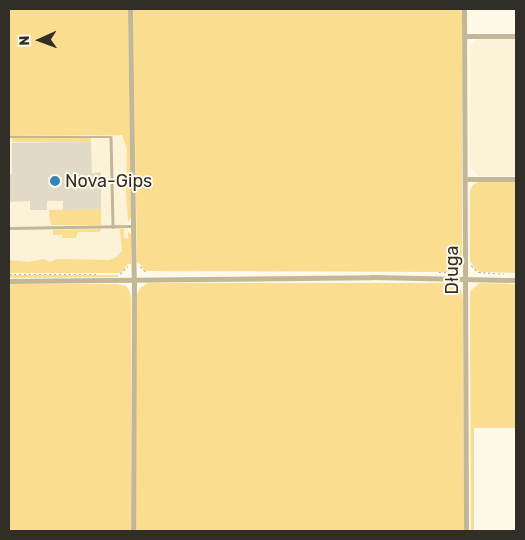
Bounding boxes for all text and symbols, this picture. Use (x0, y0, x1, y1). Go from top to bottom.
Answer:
north arrow (15, 15, 65, 65)
text: N (16, 35, 33, 46)
place label: Nova-Gips (65, 170, 152, 192)
marker: Nova-Gips (49, 175, 61, 187)
street label: Długa (441, 246, 463, 294)

